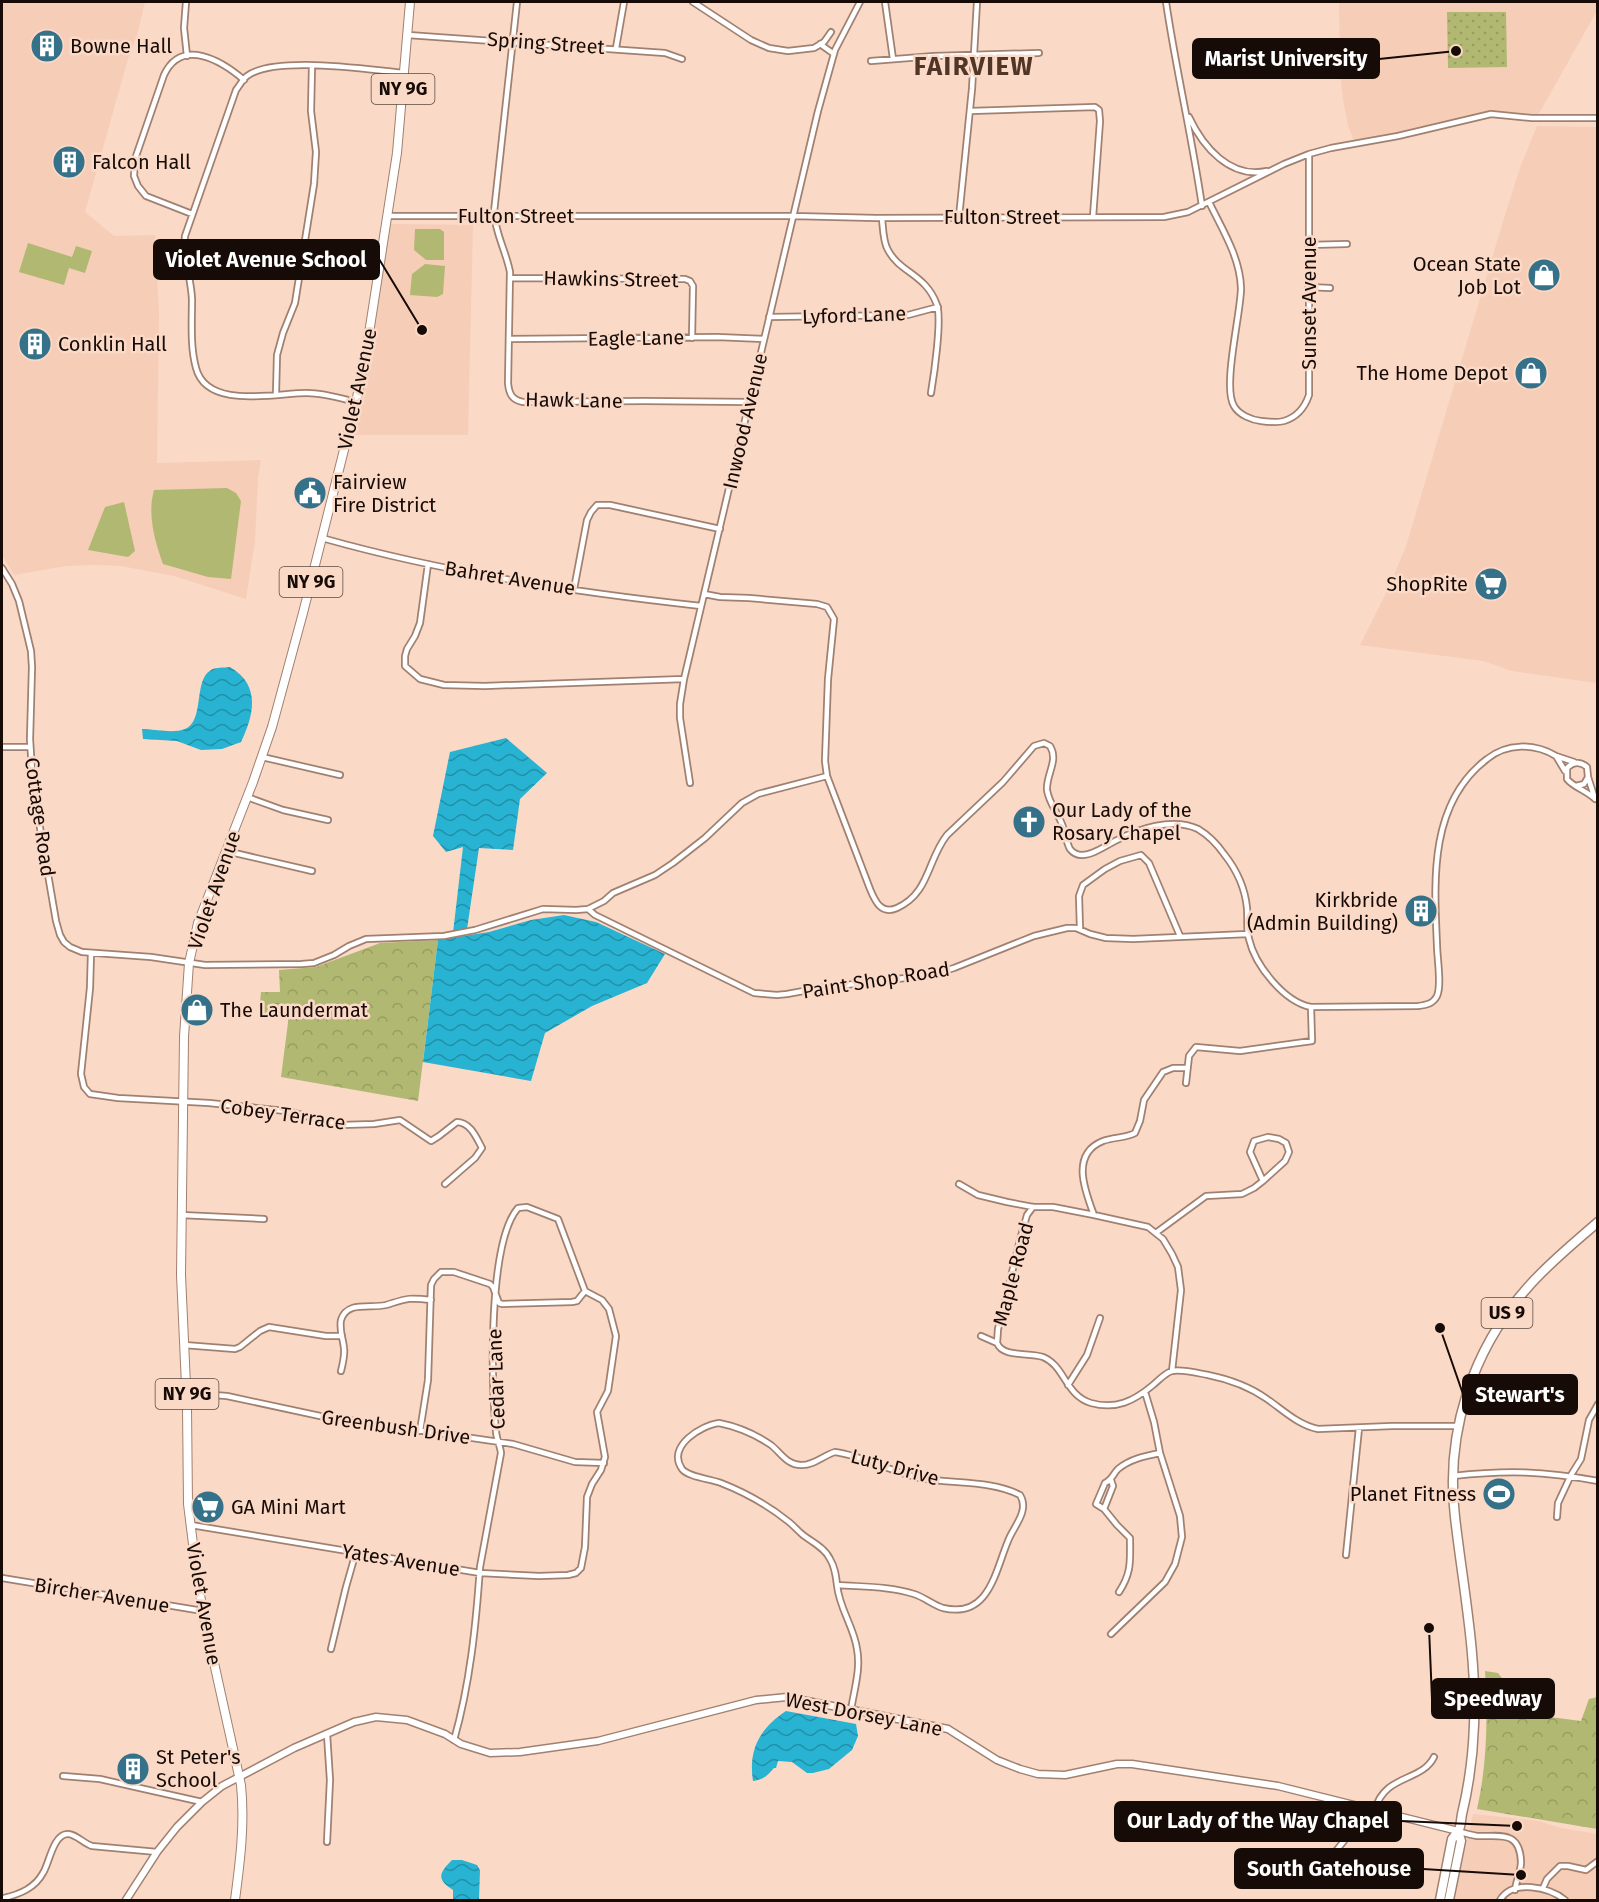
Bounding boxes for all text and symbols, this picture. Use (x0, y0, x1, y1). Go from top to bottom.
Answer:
street label: Spring Street (486, 27, 606, 59)
building icon: Bowne Hall (29, 28, 65, 64)
place label: Bowne Hall (70, 34, 172, 58)
callout: Marist University (1193, 39, 1379, 78)
text: Marist University (1205, 46, 1367, 72)
district label: FAIRVIEW (914, 51, 1034, 82)
road number: NY 9G (372, 74, 434, 104)
building icon: Falcon Hall (51, 144, 87, 180)
place label: Falcon Hall (92, 150, 191, 174)
street label: Fulton Street (458, 204, 575, 228)
street label: Fulton Street (944, 205, 1061, 229)
street label: Sunset Avenue (1297, 236, 1321, 370)
callout: Violet Avenue School (154, 240, 379, 279)
text: Violet Avenue School (164, 247, 367, 273)
place label: Ocean State Job Lot (1413, 252, 1522, 299)
shop icon: Ocean State Job Lot (1526, 257, 1562, 293)
street label: Hawkins Street (543, 266, 680, 292)
street label: Lyford Lane (801, 301, 907, 329)
street label: Eagle Lane (587, 325, 685, 351)
building icon: Conklin Hall (17, 326, 53, 362)
street label: Violet Avenue (332, 326, 382, 452)
place label: Conklin Hall (58, 332, 167, 356)
street label: Inwood Avenue (718, 351, 772, 491)
shop icon: The Home Depot (1513, 355, 1549, 391)
place label: The Home Depot (1357, 361, 1509, 385)
street label: Hawk Lane (525, 387, 623, 413)
place label: Fairview Fire District (333, 470, 437, 517)
public building icon: Fairview Fire District (292, 475, 328, 511)
street label: Bahret Avenue (443, 556, 577, 600)
supermarket icon: ShopRite (1473, 566, 1509, 602)
road number: NY 9G (280, 567, 342, 597)
place label: ShopRite (1386, 572, 1468, 596)
street label: Cottage Road (20, 756, 60, 878)
place label: Our Lady of the Rosary Chapel (1052, 798, 1192, 845)
church icon: Our Lady of the Rosary Chapel (1011, 804, 1047, 840)
street label: Violet Avenue (182, 827, 246, 953)
place label: Kirkbride (Admin Building) (1247, 888, 1398, 935)
building icon: Kirkbride (Admin Building) (1403, 893, 1439, 929)
street label: Paint Shop Road (801, 957, 951, 1003)
shop icon: The Laundermat (179, 992, 215, 1028)
place label: The Laundermat (220, 998, 369, 1022)
street label: Cobey Terrace (219, 1093, 347, 1135)
street label: Maple Road (988, 1220, 1038, 1328)
road number: US 9 (1482, 1298, 1532, 1328)
street label: Cedar Lane (482, 1328, 510, 1430)
callout: Stewart's (1463, 1375, 1577, 1414)
road number: NY 9G (156, 1379, 219, 1409)
text: Stewart's (1475, 1382, 1565, 1408)
street label: Greenbush Drive (320, 1405, 472, 1449)
street label: Luty Drive (848, 1444, 942, 1490)
sports icon: Planet Fitness (1481, 1476, 1517, 1512)
place label: Planet Fitness (1350, 1482, 1476, 1506)
supermarket icon: GA Mini Mart (190, 1489, 226, 1525)
place label: GA Mini Mart (231, 1495, 346, 1519)
street label: Yates Avenue (340, 1539, 462, 1581)
street label: Violet Avenue (181, 1541, 227, 1667)
street label: Bircher Avenue (33, 1572, 171, 1618)
callout: Speedway (1432, 1679, 1554, 1718)
text: Speedway (1444, 1686, 1542, 1712)
street label: West Dorsey Lane (783, 1687, 945, 1741)
place label: St Peter's School (156, 1745, 240, 1792)
building icon: St Peter's School (115, 1751, 151, 1787)
callout: Our Lady of the Way Chapel (1115, 1802, 1401, 1841)
text: Our Lady of the Way Chapel (1127, 1808, 1390, 1834)
callout: South Gatehouse (1235, 1849, 1423, 1888)
text: South Gatehouse (1247, 1856, 1411, 1882)

